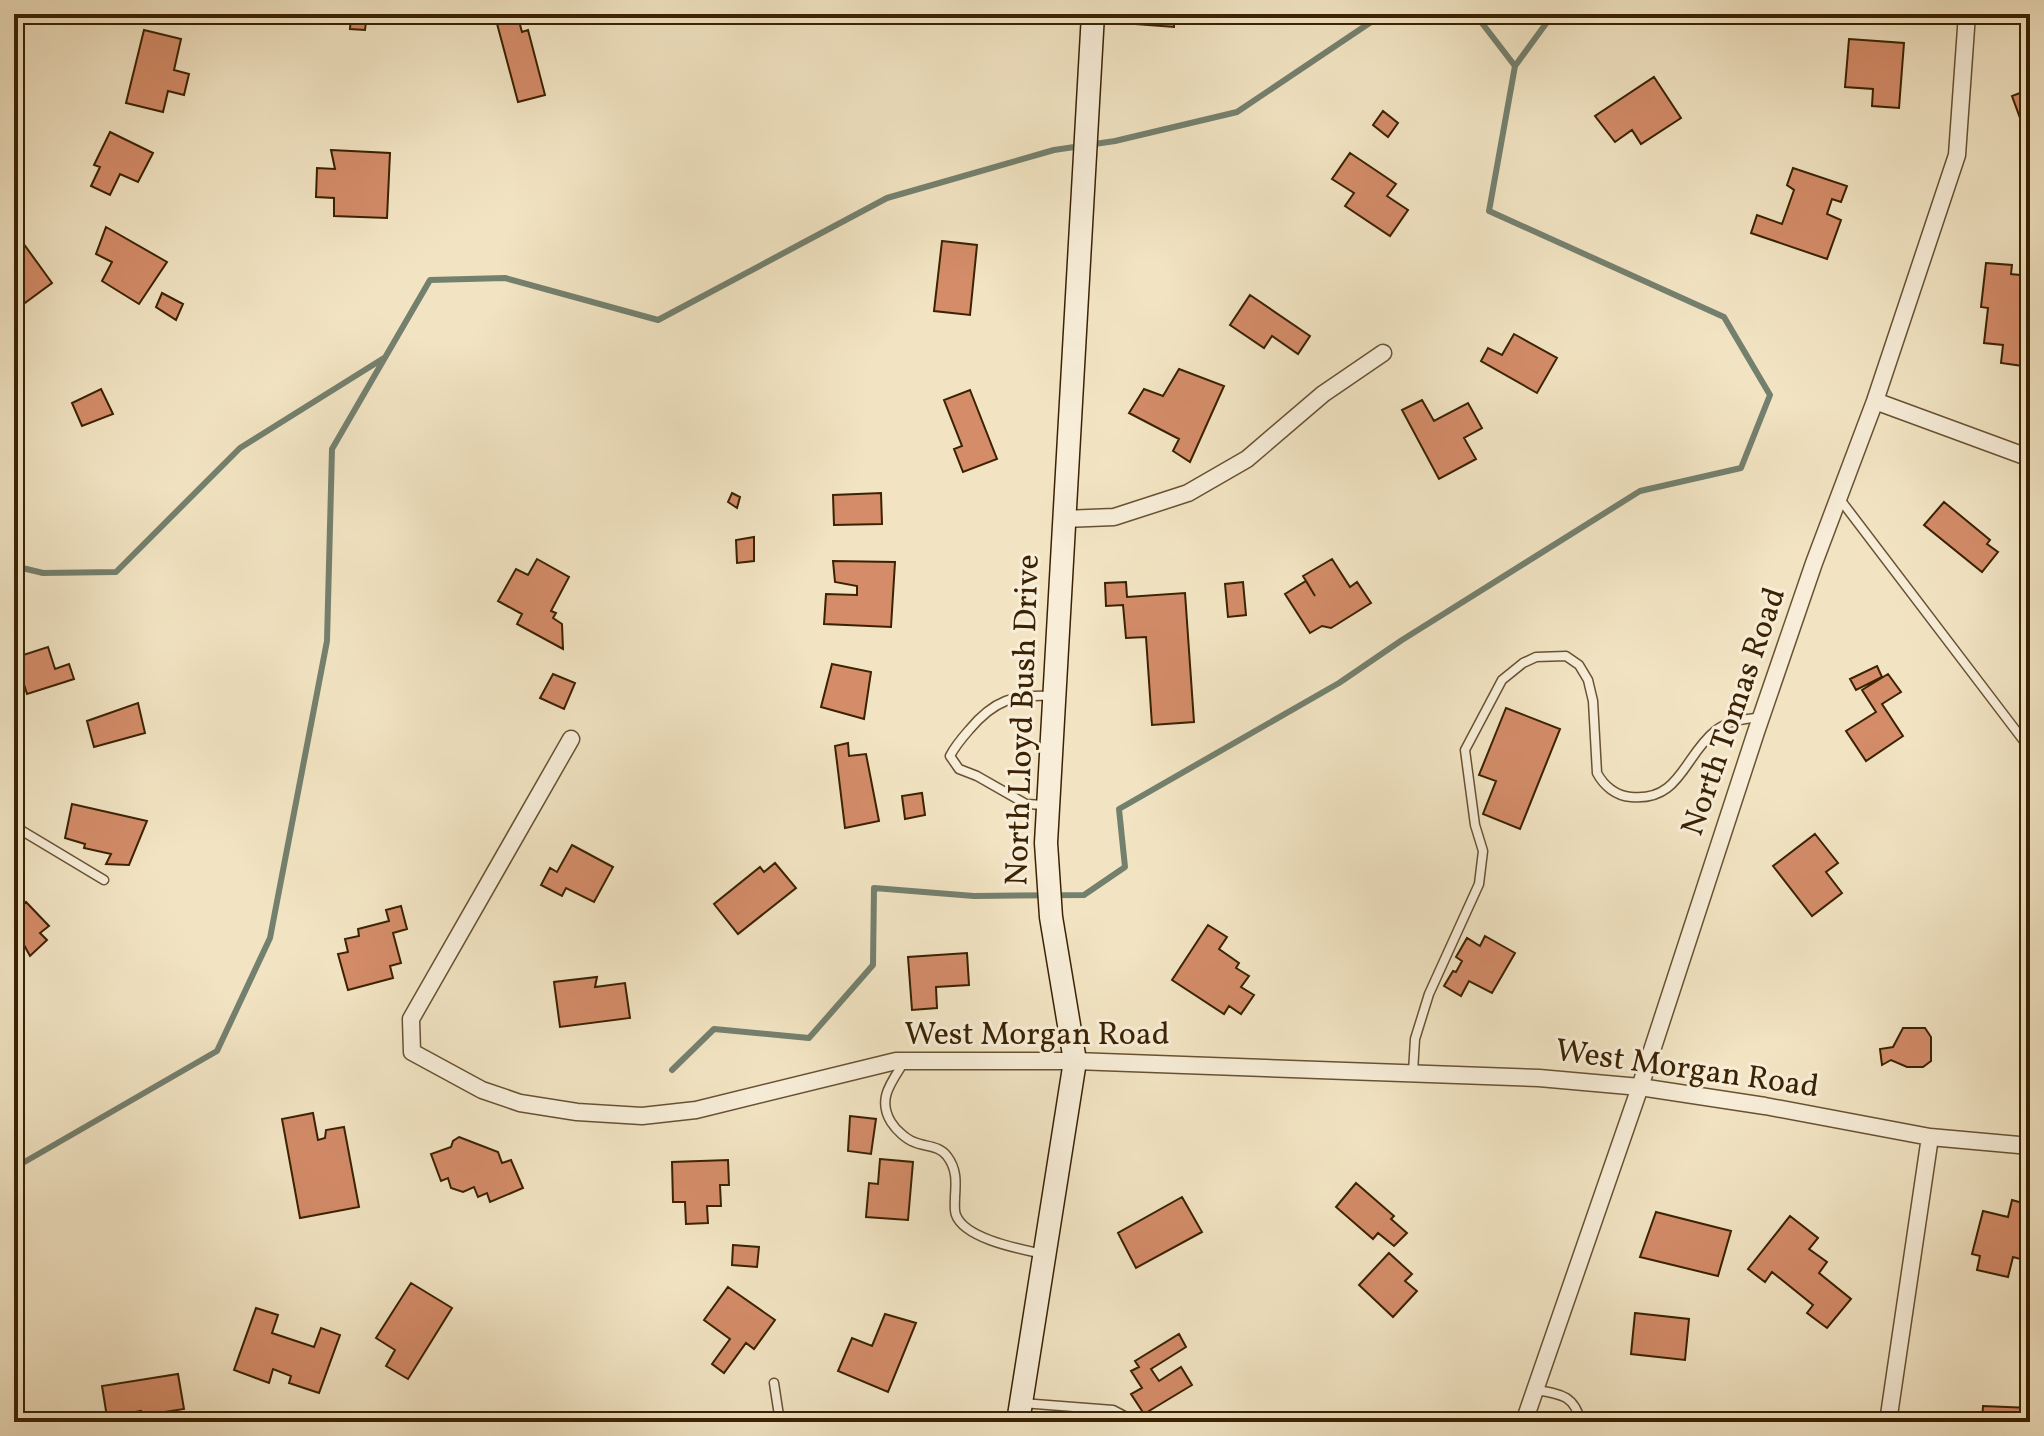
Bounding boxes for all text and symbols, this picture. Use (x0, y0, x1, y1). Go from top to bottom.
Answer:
street label: North Lloyd Bush Drive (996, 553, 1052, 887)
street label: North Tomas Road (1672, 582, 1798, 842)
street label: West Morgan Road (904, 1014, 1170, 1058)
street label: West Morgan Road (1552, 1030, 1822, 1110)

